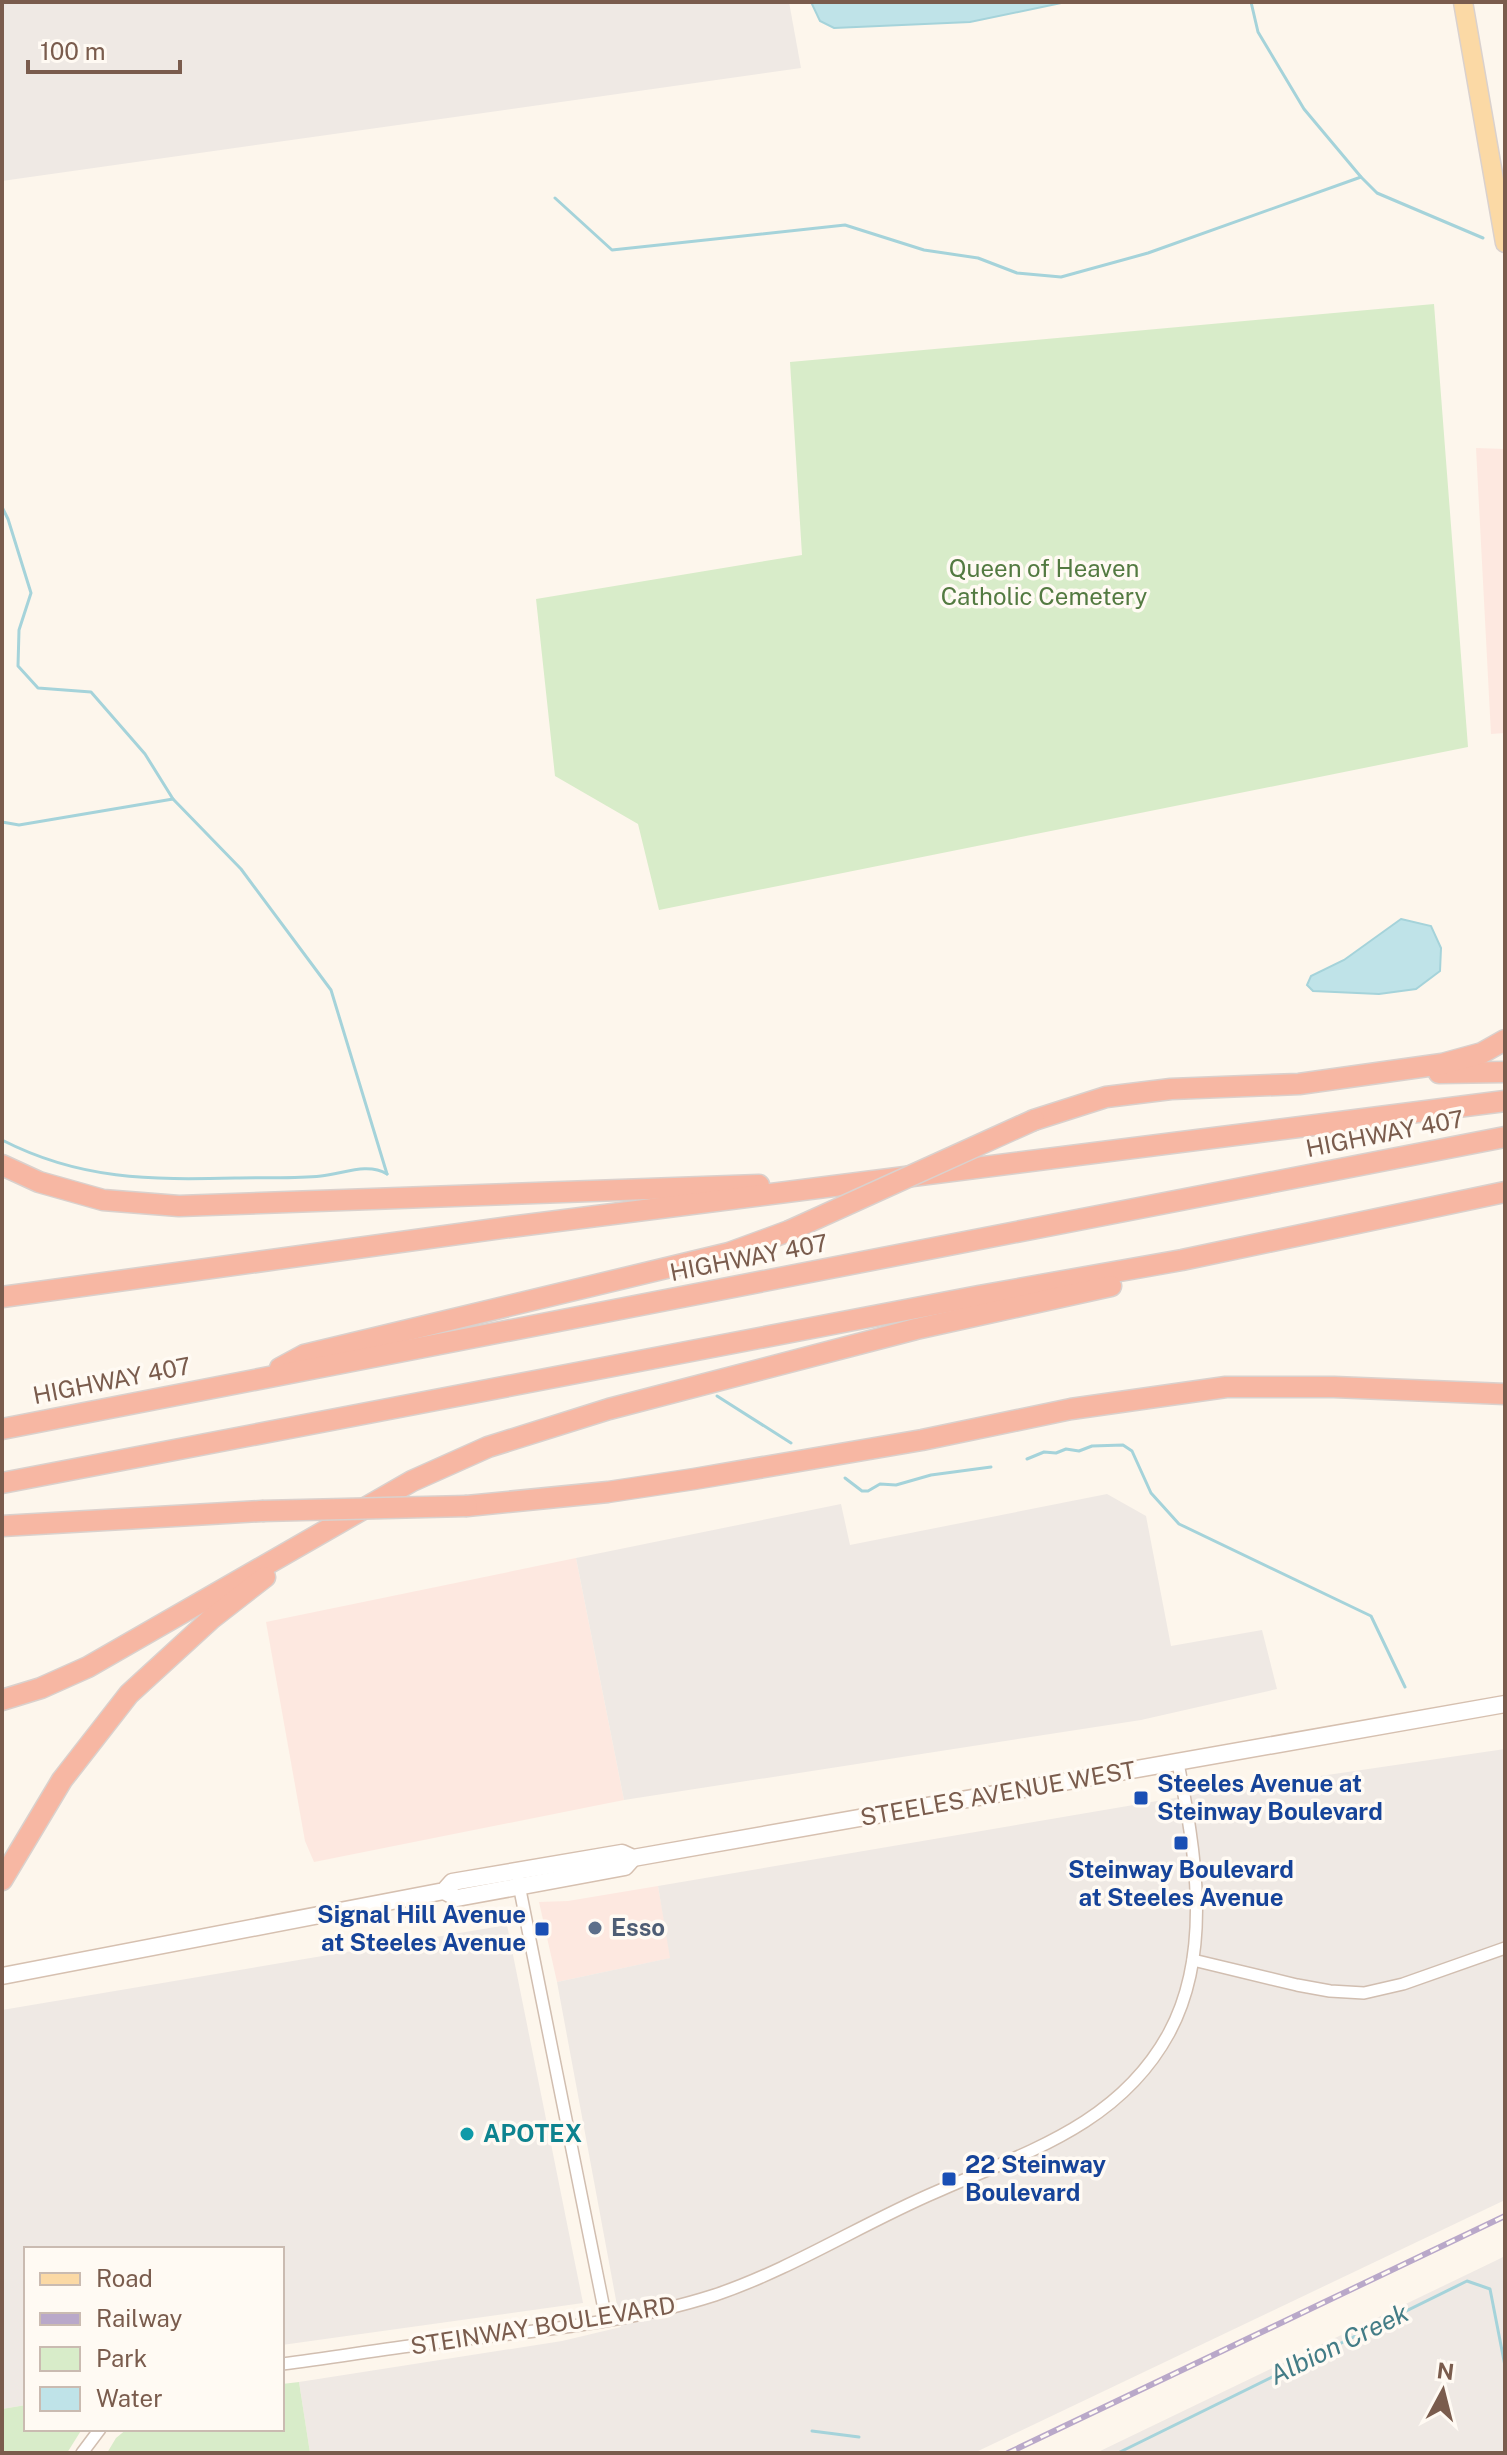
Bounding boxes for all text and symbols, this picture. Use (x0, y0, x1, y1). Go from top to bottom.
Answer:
scale bar (28, 24, 180, 74)
text: 100 m (40, 37, 106, 65)
park label: Queen of Heaven Catholic Cemetery (941, 554, 1148, 610)
street label: HIGHWAY 407 (1303, 1104, 1466, 1162)
street label: HIGHWAY 407 (667, 1228, 830, 1286)
street label: HIGHWAY 407 (30, 1351, 193, 1409)
street label: STEELES AVENUE WEST (858, 1755, 1138, 1831)
place label: Steeles Avenue at Steinway Boulevard (1157, 1769, 1383, 1825)
marker: Steeles Avenue at Steinway Boulevard (1132, 1789, 1150, 1807)
marker: Steinway Boulevard at Steeles Avenue (1172, 1834, 1190, 1852)
place label: Steinway Boulevard at Steeles Avenue (1068, 1855, 1294, 1911)
place label: Signal Hill Avenue at Steeles Avenue (317, 1900, 526, 1956)
place label: Esso (611, 1913, 665, 1941)
marker: Esso (586, 1919, 604, 1937)
marker: Signal Hill Avenue at Steeles Avenue (533, 1920, 551, 1938)
place label: APOTEX (483, 2119, 582, 2147)
marker: APOTEX (458, 2125, 476, 2143)
place label: 22 Steinway Boulevard (965, 2150, 1106, 2206)
marker: 22 Steinway Boulevard (940, 2170, 958, 2188)
legend (24, 2247, 284, 2431)
text: Road (96, 2264, 153, 2292)
street label: STEINWAY BOULEVARD (408, 2290, 677, 2360)
water label: Albion Creek (1264, 2297, 1413, 2391)
text: Railway (96, 2304, 182, 2332)
text: Park (96, 2344, 147, 2372)
north arrow (1403, 2351, 1483, 2431)
text: N (1435, 2357, 1456, 2385)
text: Water (96, 2384, 163, 2412)

